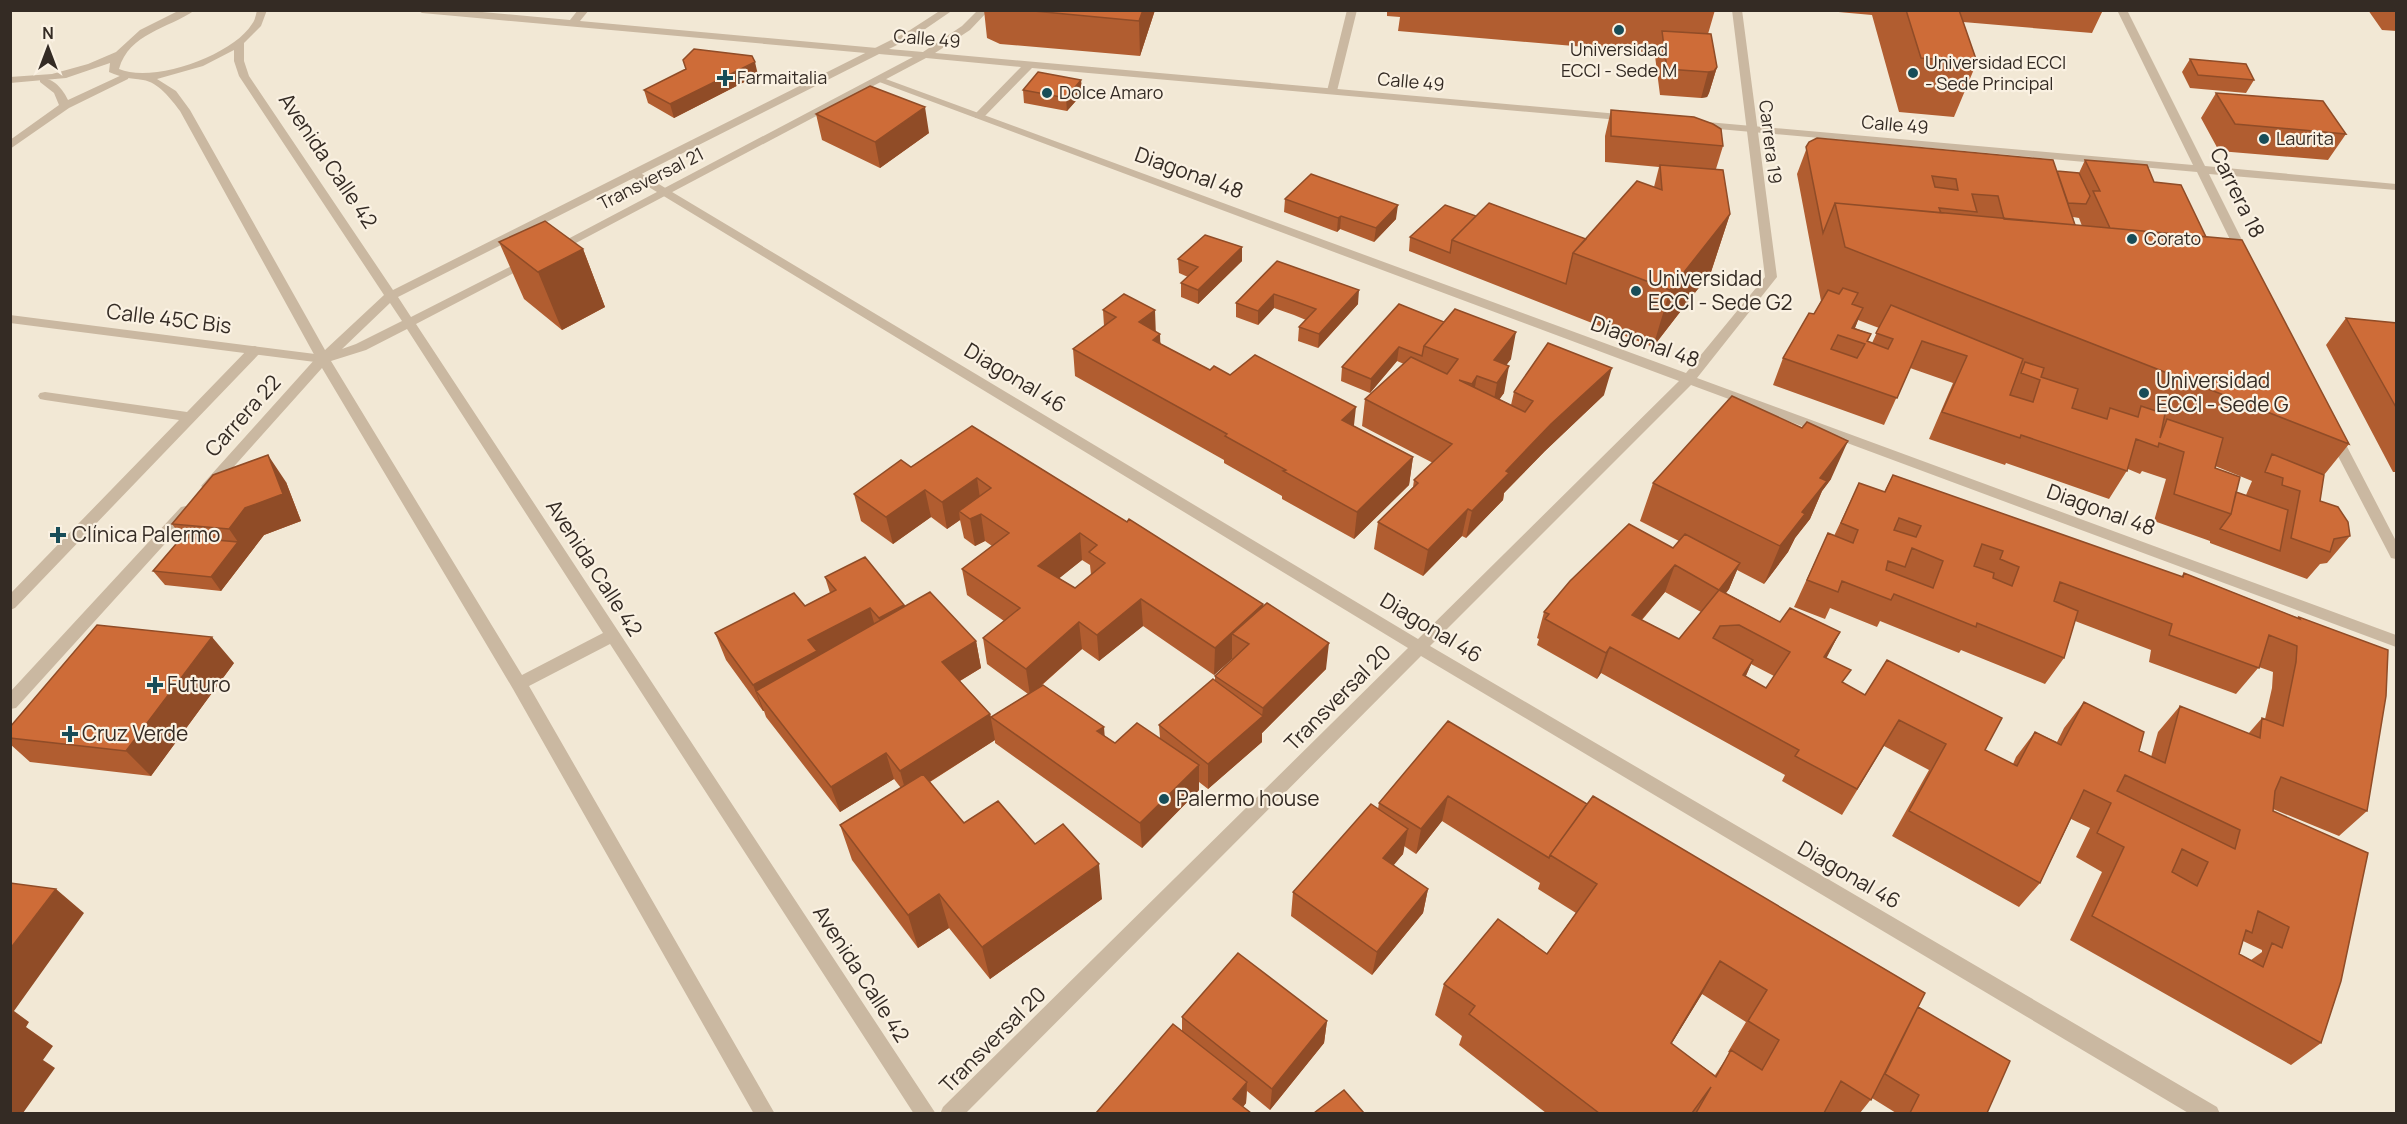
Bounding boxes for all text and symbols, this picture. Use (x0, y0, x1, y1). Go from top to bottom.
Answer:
north arrow (18, 18, 78, 78)
text: N (42, 22, 54, 44)
street label: Calle 49 (893, 23, 962, 53)
marker: Universidad ECCI - Sede M (1612, 23, 1626, 37)
place label: Universidad ECCI - Sede M (1561, 37, 1677, 82)
place label: Universidad ECCI - Sede Principal (1925, 50, 2066, 95)
place label: Farmaitalia (737, 65, 827, 89)
street label: Calle 49 (1377, 66, 1446, 96)
marker: Universidad ECCI - Sede Principal (1906, 66, 1920, 80)
marker: Farmaitalia (718, 71, 732, 85)
place label: Dolce Amaro (1059, 80, 1163, 104)
marker: Dolce Amaro (1040, 86, 1054, 100)
street label: Avenida Calle 42 (273, 87, 385, 234)
street label: Carrera 19 (1754, 99, 1788, 185)
street label: Calle 49 (1861, 109, 1930, 139)
place label: Laurita (2276, 126, 2334, 150)
marker: Laurita (2257, 132, 2271, 146)
street label: Diagonal 48 (1131, 140, 1247, 205)
street label: Transversal 21 (594, 141, 708, 215)
street label: Carrera 18 (2204, 143, 2272, 242)
place label: Corato (2144, 226, 2201, 250)
marker: Corato (2125, 232, 2139, 246)
place label: Universidad ECCI - Sede G2 (1648, 264, 1793, 316)
marker: Universidad ECCI - Sede G2 (1629, 284, 1643, 298)
street label: Calle 45C Bis (105, 296, 233, 340)
street label: Diagonal 48 (1587, 309, 1703, 374)
street label: Diagonal 46 (959, 336, 1072, 419)
place label: Universidad ECCI - Sede G (2156, 366, 2289, 418)
street label: Carrera 22 (198, 368, 286, 462)
marker: Universidad ECCI - Sede G (2137, 386, 2151, 400)
street label: Diagonal 48 (2043, 477, 2159, 542)
street label: Avenida Calle 42 (540, 494, 650, 641)
place label: Clínica Palermo (72, 520, 220, 548)
marker: Clínica Palermo (49, 526, 67, 544)
street label: Diagonal 46 (1375, 586, 1488, 669)
street label: Transversal 20 (1278, 638, 1397, 757)
place label: Futuro (167, 670, 231, 698)
marker: Futuro (148, 678, 162, 692)
place label: Cruz Verde (82, 719, 188, 747)
marker: Cruz Verde (63, 727, 77, 741)
place label: Palermo house (1176, 784, 1320, 812)
marker: Palermo house (1157, 792, 1171, 806)
street label: Diagonal 46 (1793, 833, 1906, 915)
street label: Avenida Calle 42 (807, 900, 917, 1047)
street label: Transversal 20 (933, 980, 1052, 1099)

